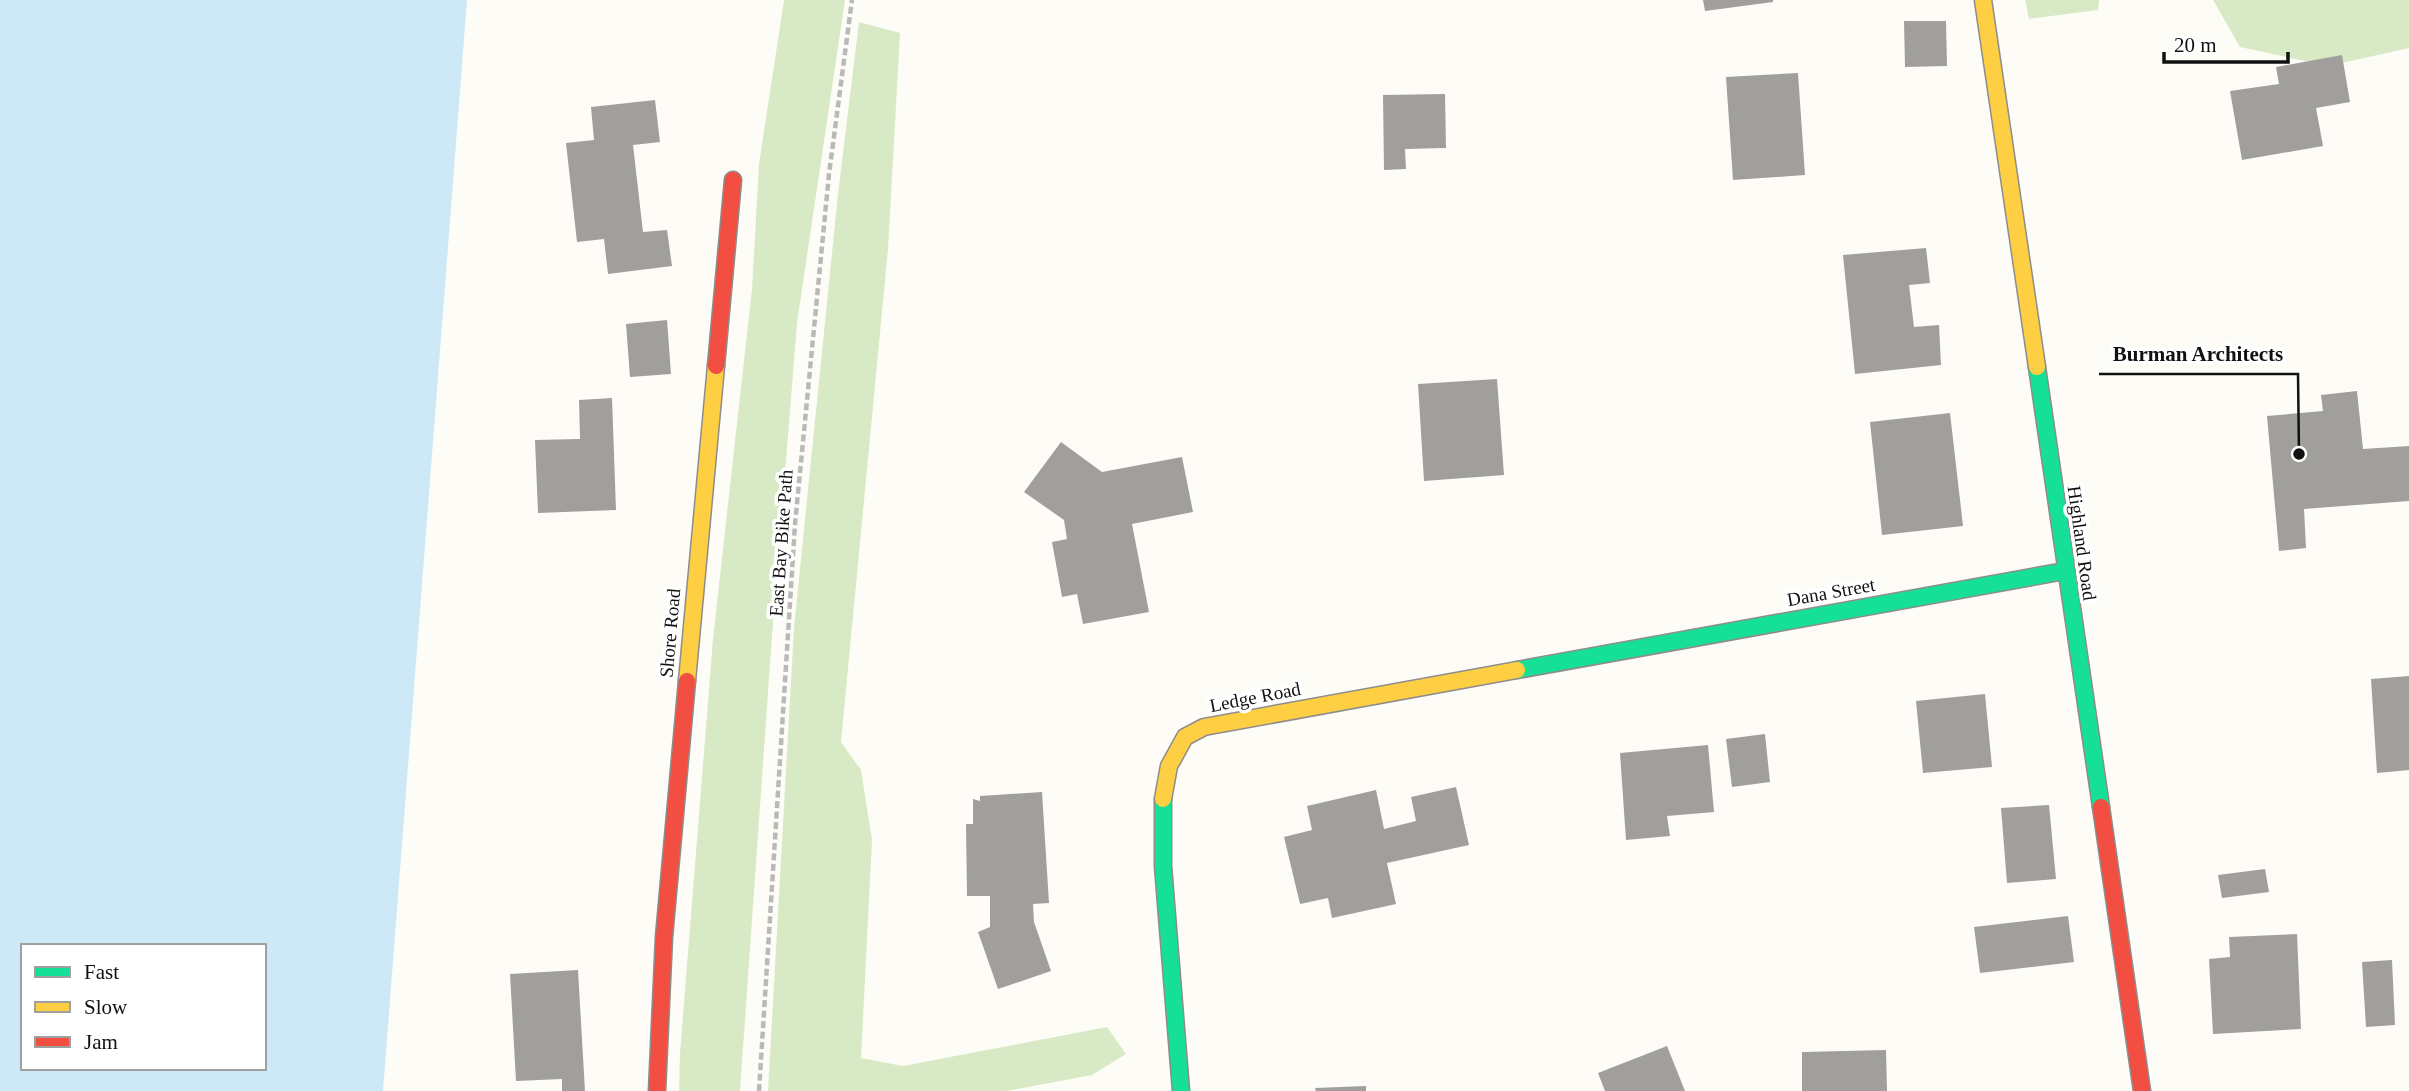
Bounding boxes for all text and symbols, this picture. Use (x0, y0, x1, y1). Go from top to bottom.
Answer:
scale bar (2164, 21, 2288, 65)
text: 20 m (2174, 33, 2217, 57)
callout: Burman Architects (2099, 332, 2298, 374)
text: Burman Architects (2113, 342, 2283, 366)
street label: East Bay Bike Path (765, 468, 797, 617)
street label: Highland Road (2064, 484, 2101, 602)
street label: Dana Street (1785, 574, 1877, 610)
street label: Shore Road (656, 587, 684, 678)
street label: Ledge Road (1208, 678, 1303, 716)
legend (21, 944, 266, 1070)
text: Fast (84, 960, 119, 984)
text: Slow (84, 995, 128, 1019)
text: Jam (84, 1030, 118, 1054)

